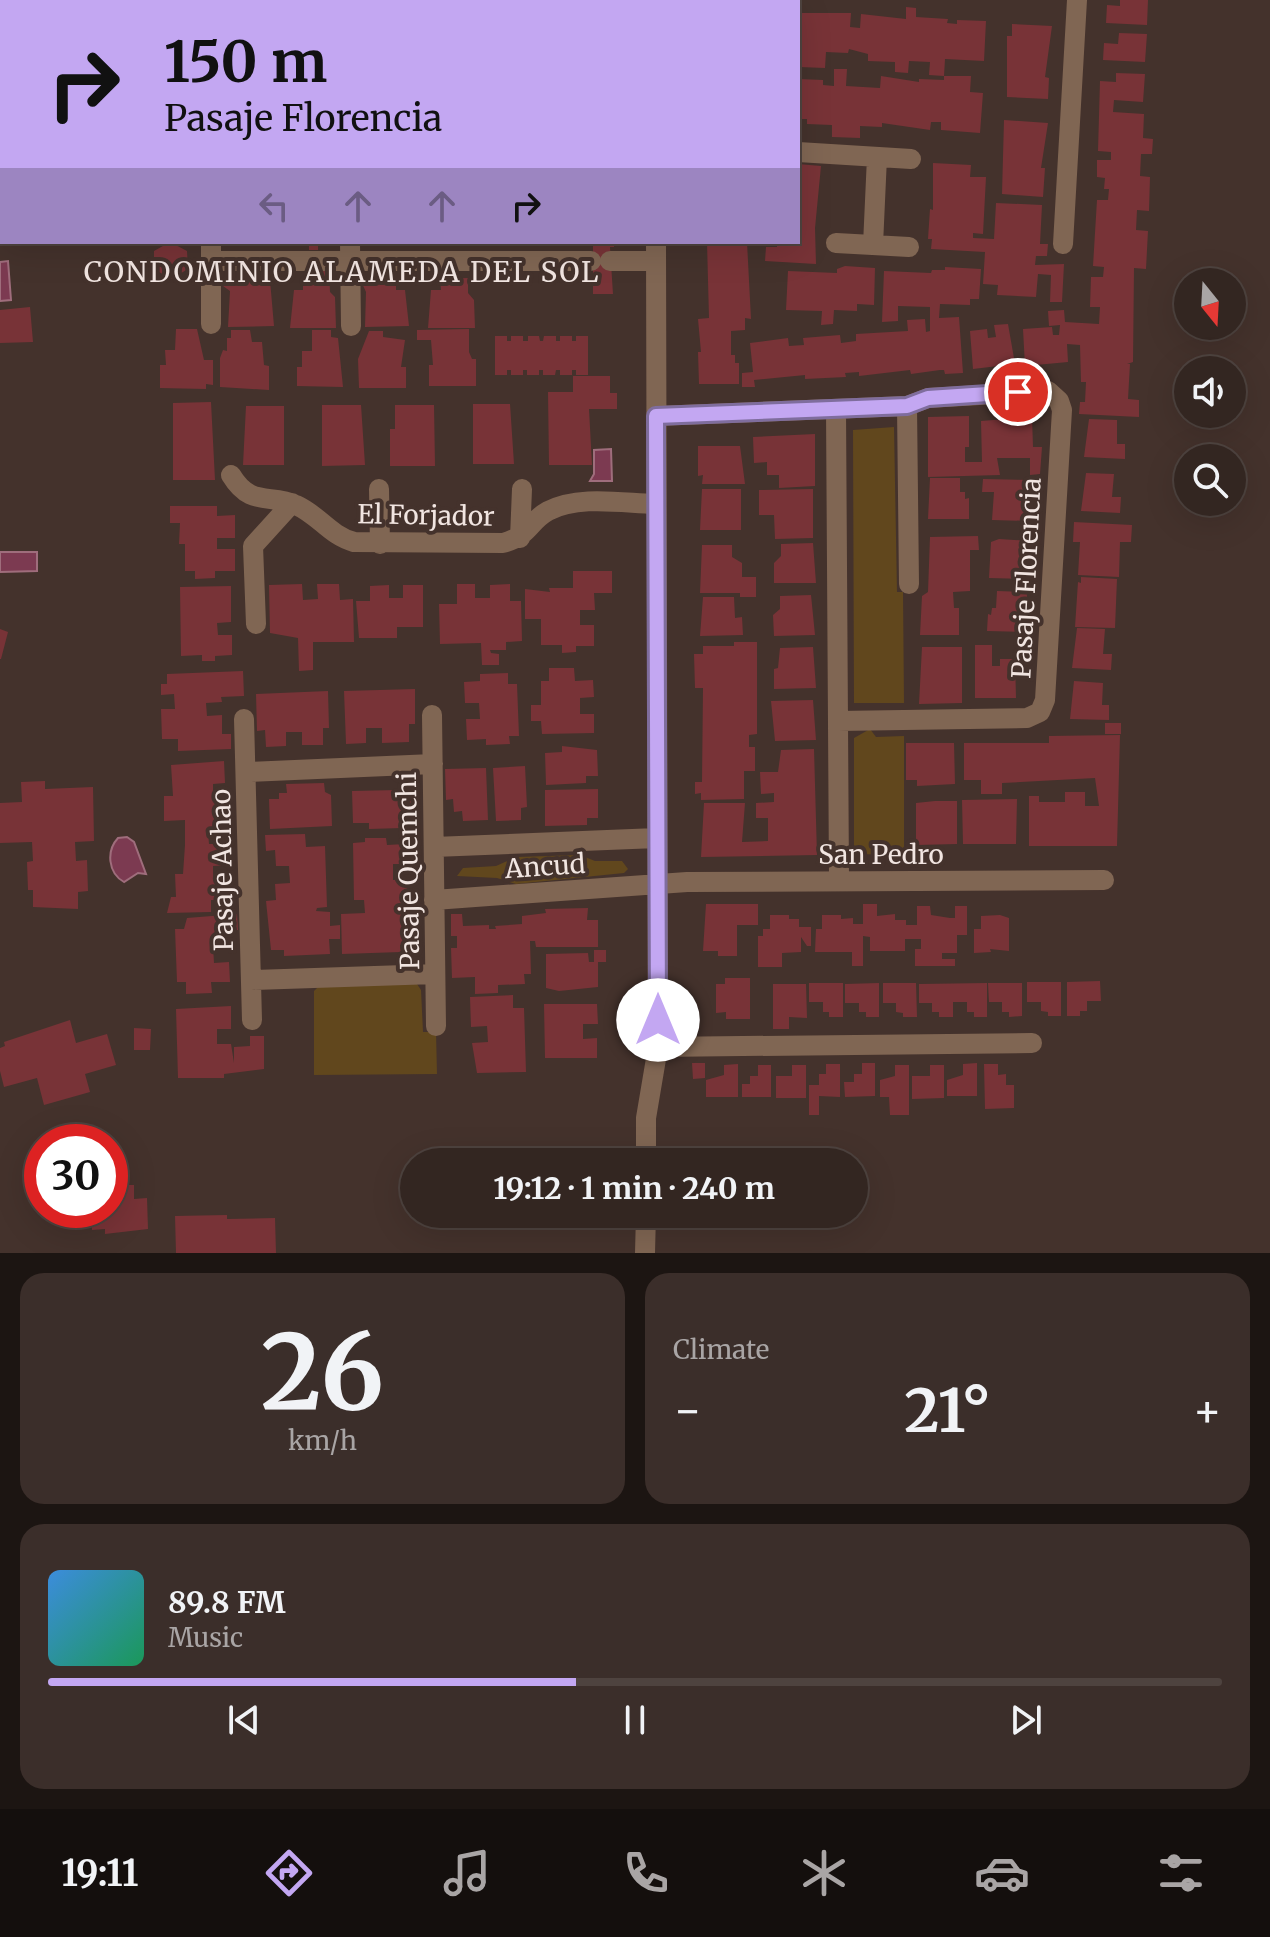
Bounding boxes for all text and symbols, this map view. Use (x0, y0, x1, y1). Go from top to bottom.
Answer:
text: 150 m (164, 27, 327, 97)
icon: right (32, 32, 136, 136)
text: Pasaje Florencia (164, 96, 442, 141)
icon: left (252, 184, 296, 228)
icon: ahead (336, 184, 380, 228)
icon: ahead (420, 184, 464, 228)
icon: right (504, 184, 548, 228)
district label: CONDOMINIO ALAMEDA DEL SOL (84, 254, 600, 290)
north arrow (1174, 268, 1246, 340)
map controls (1174, 268, 1246, 516)
button: sound (1174, 356, 1246, 428)
pin (984, 358, 1052, 426)
icon: arrive (996, 370, 1040, 414)
button: search (1174, 444, 1246, 516)
street label: Pasaje Florencia (1004, 477, 1048, 679)
street label: El Forjador (357, 497, 495, 533)
street label: Pasaje Quemchi (390, 772, 426, 970)
street label: Pasaje Achao (204, 789, 240, 951)
street label: San Pedro (818, 838, 944, 871)
street label: Ancud (503, 847, 587, 885)
position arrow (616, 978, 700, 1062)
speed limit sign: 30 (24, 1124, 128, 1228)
text: 19:12 · 1 min · 240 m (493, 1169, 775, 1207)
text: 26 (261, 1307, 384, 1437)
text: Climate (673, 1333, 769, 1366)
text: 21° (904, 1373, 991, 1448)
text: − (673, 1383, 702, 1438)
text: + (1193, 1383, 1222, 1438)
text: km/h (288, 1424, 357, 1457)
text: 89.8 FM (168, 1583, 286, 1621)
text: Music (168, 1621, 243, 1654)
icon: previous (222, 1698, 266, 1742)
icon: pause (613, 1698, 657, 1742)
icon: next (1004, 1698, 1048, 1742)
icon: directions (261, 1845, 317, 1901)
icon: music (439, 1845, 495, 1901)
icon: phone (618, 1845, 674, 1901)
icon: climate (796, 1845, 852, 1901)
icon: car (974, 1845, 1030, 1901)
icon: filters (1153, 1845, 1209, 1901)
text: 19:11 (61, 1851, 138, 1896)

